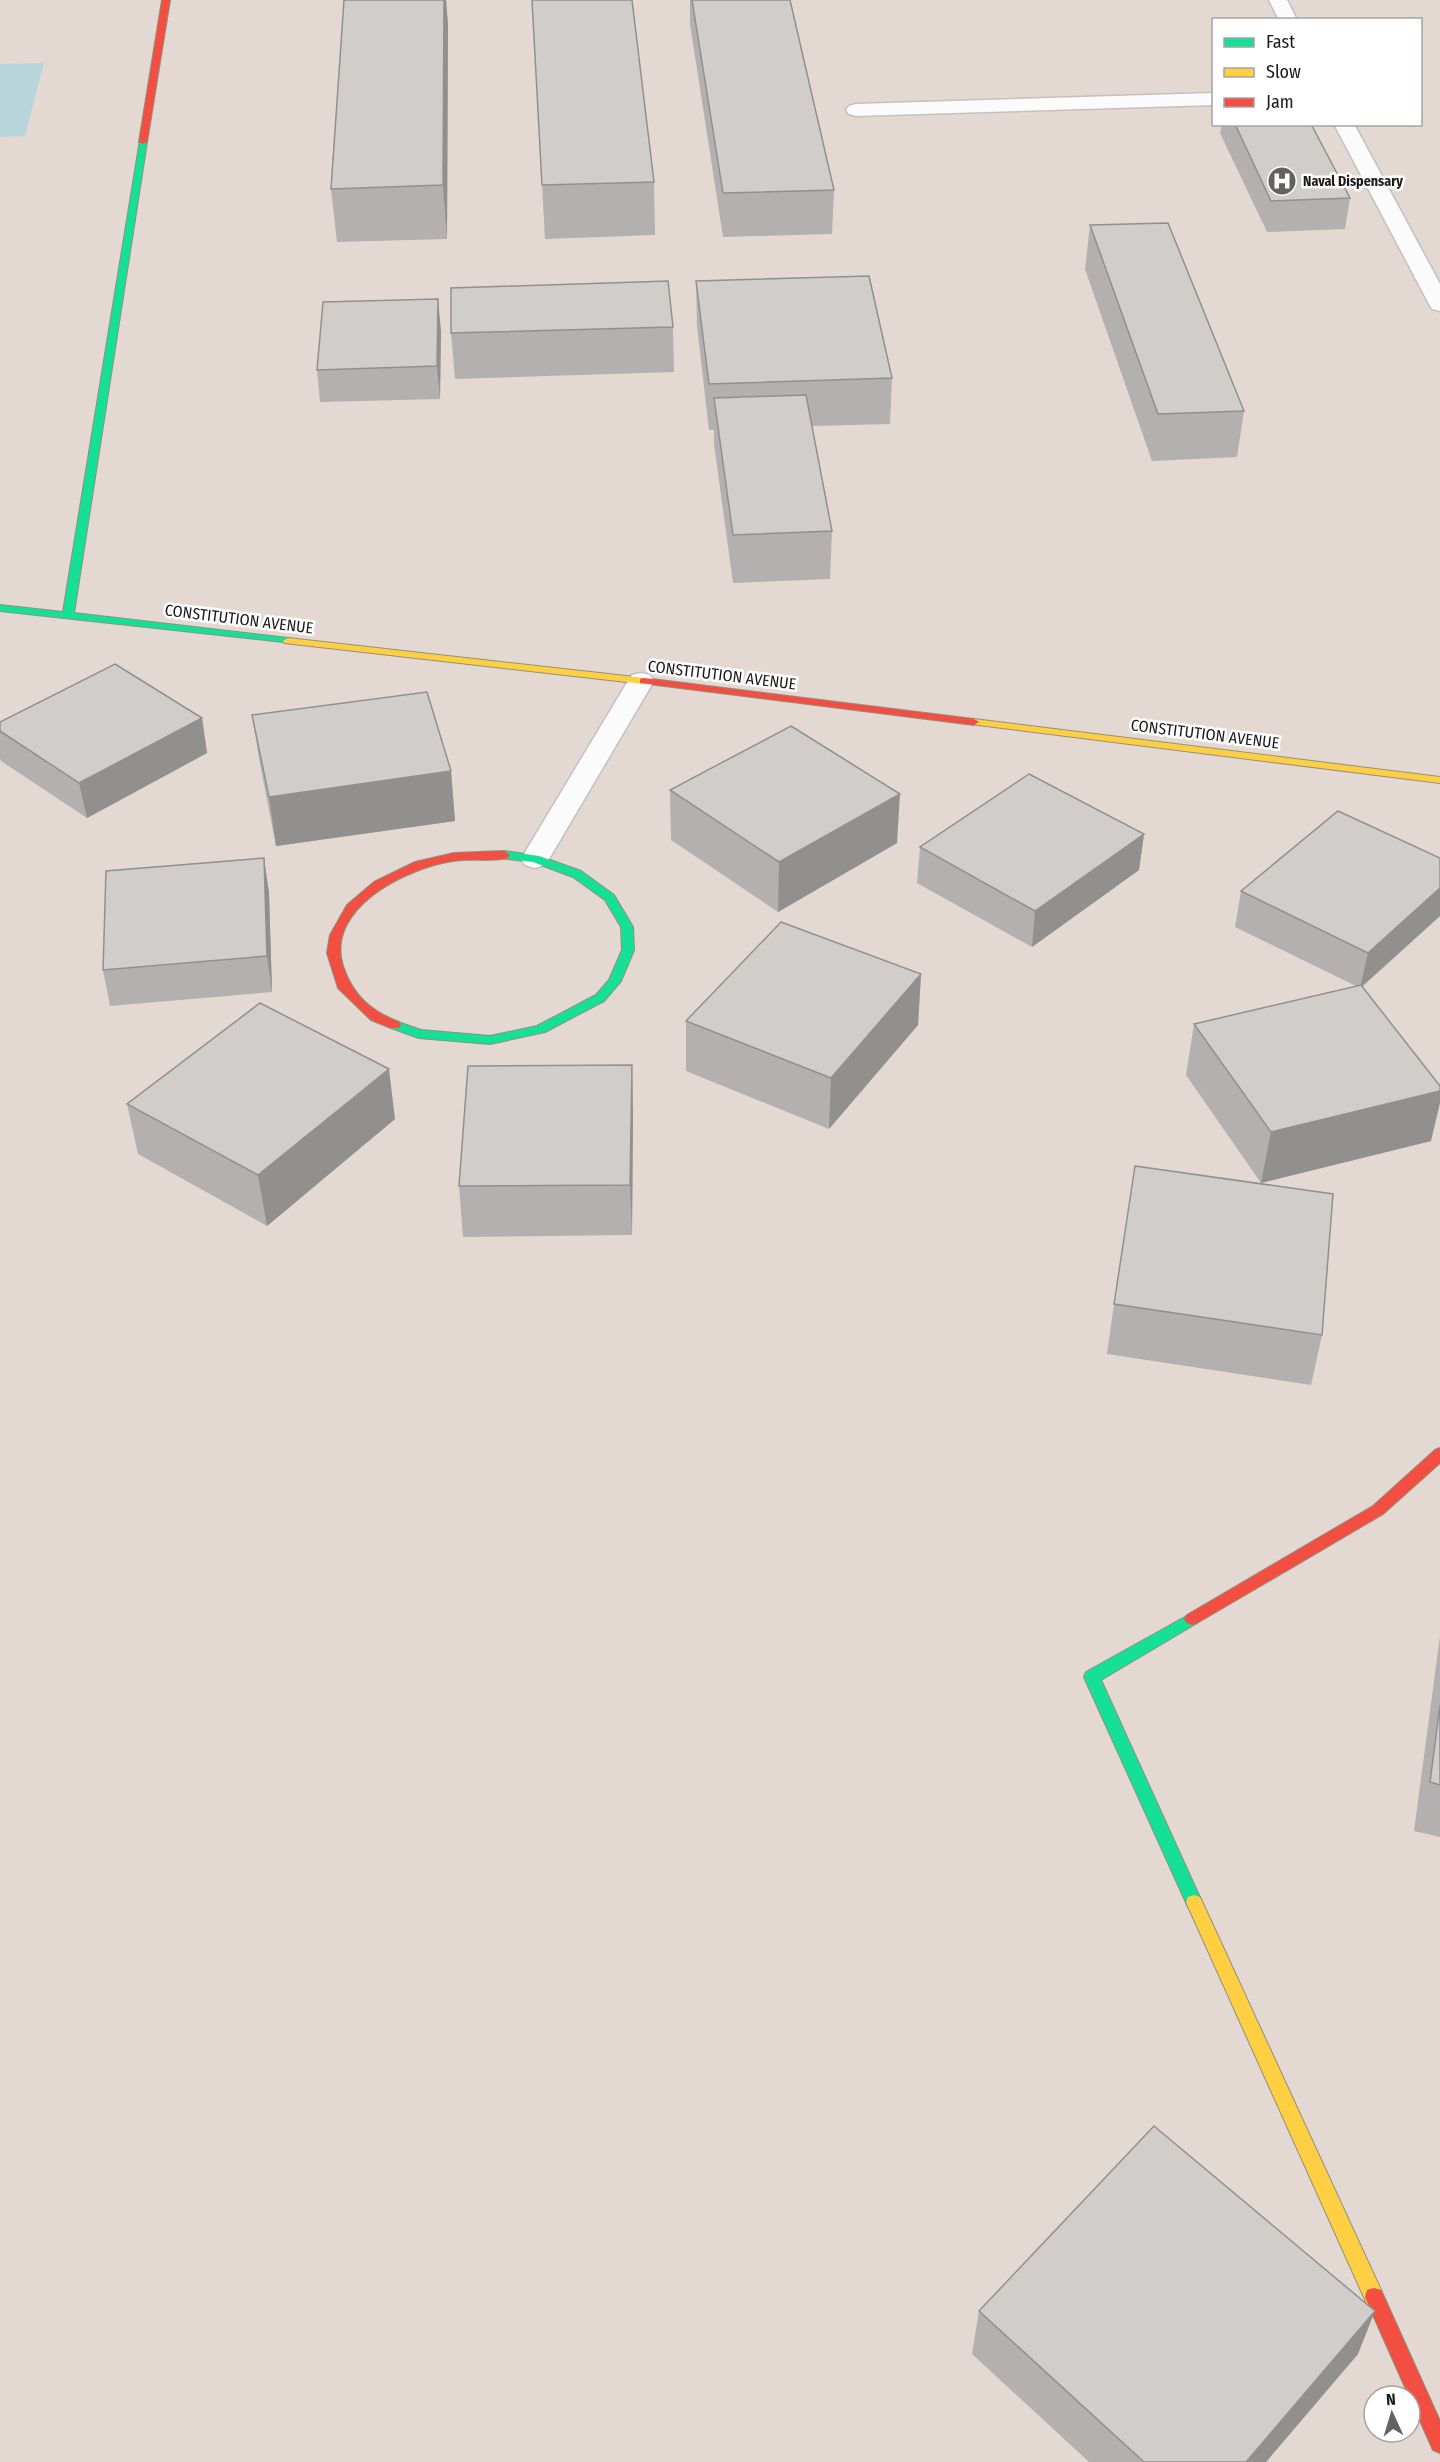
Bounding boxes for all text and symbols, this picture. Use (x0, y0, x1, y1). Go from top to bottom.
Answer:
legend (1212, 18, 1422, 126)
text: Fast (1266, 31, 1295, 53)
text: Slow (1266, 61, 1301, 83)
text: Jam (1266, 91, 1294, 113)
hospital icon: Naval Dispensary (1266, 165, 1298, 197)
place label: Naval Dispensary (1303, 173, 1403, 190)
street label: CONSTITUTION AVENUE (164, 600, 314, 638)
street label: CONSTITUTION AVENUE (647, 656, 797, 694)
street label: CONSTITUTION AVENUE (1130, 715, 1280, 753)
north arrow (1362, 2384, 1422, 2444)
text: N (1386, 2390, 1396, 2409)

